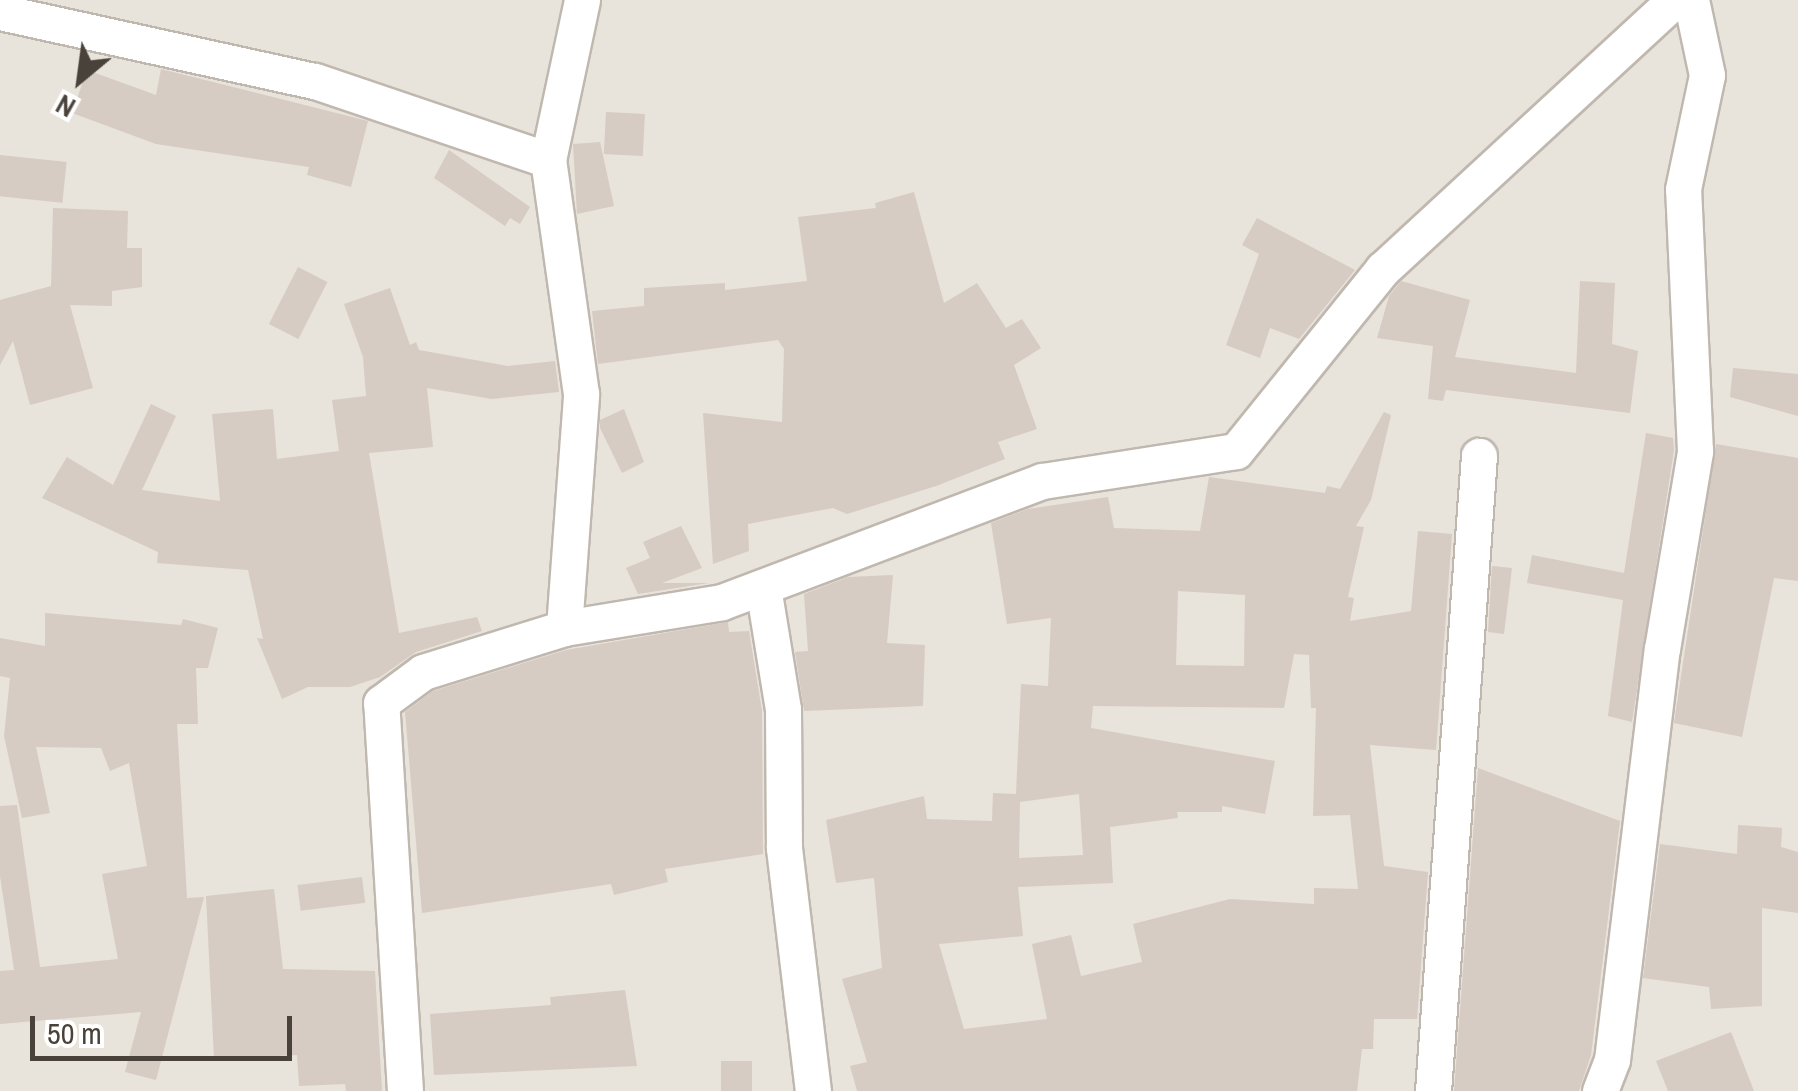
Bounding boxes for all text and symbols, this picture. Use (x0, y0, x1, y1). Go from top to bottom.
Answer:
north arrow (30, 30, 130, 130)
text: N (49, 86, 82, 127)
scale bar (35, 996, 298, 1058)
text: 50 m (47, 1013, 102, 1053)

